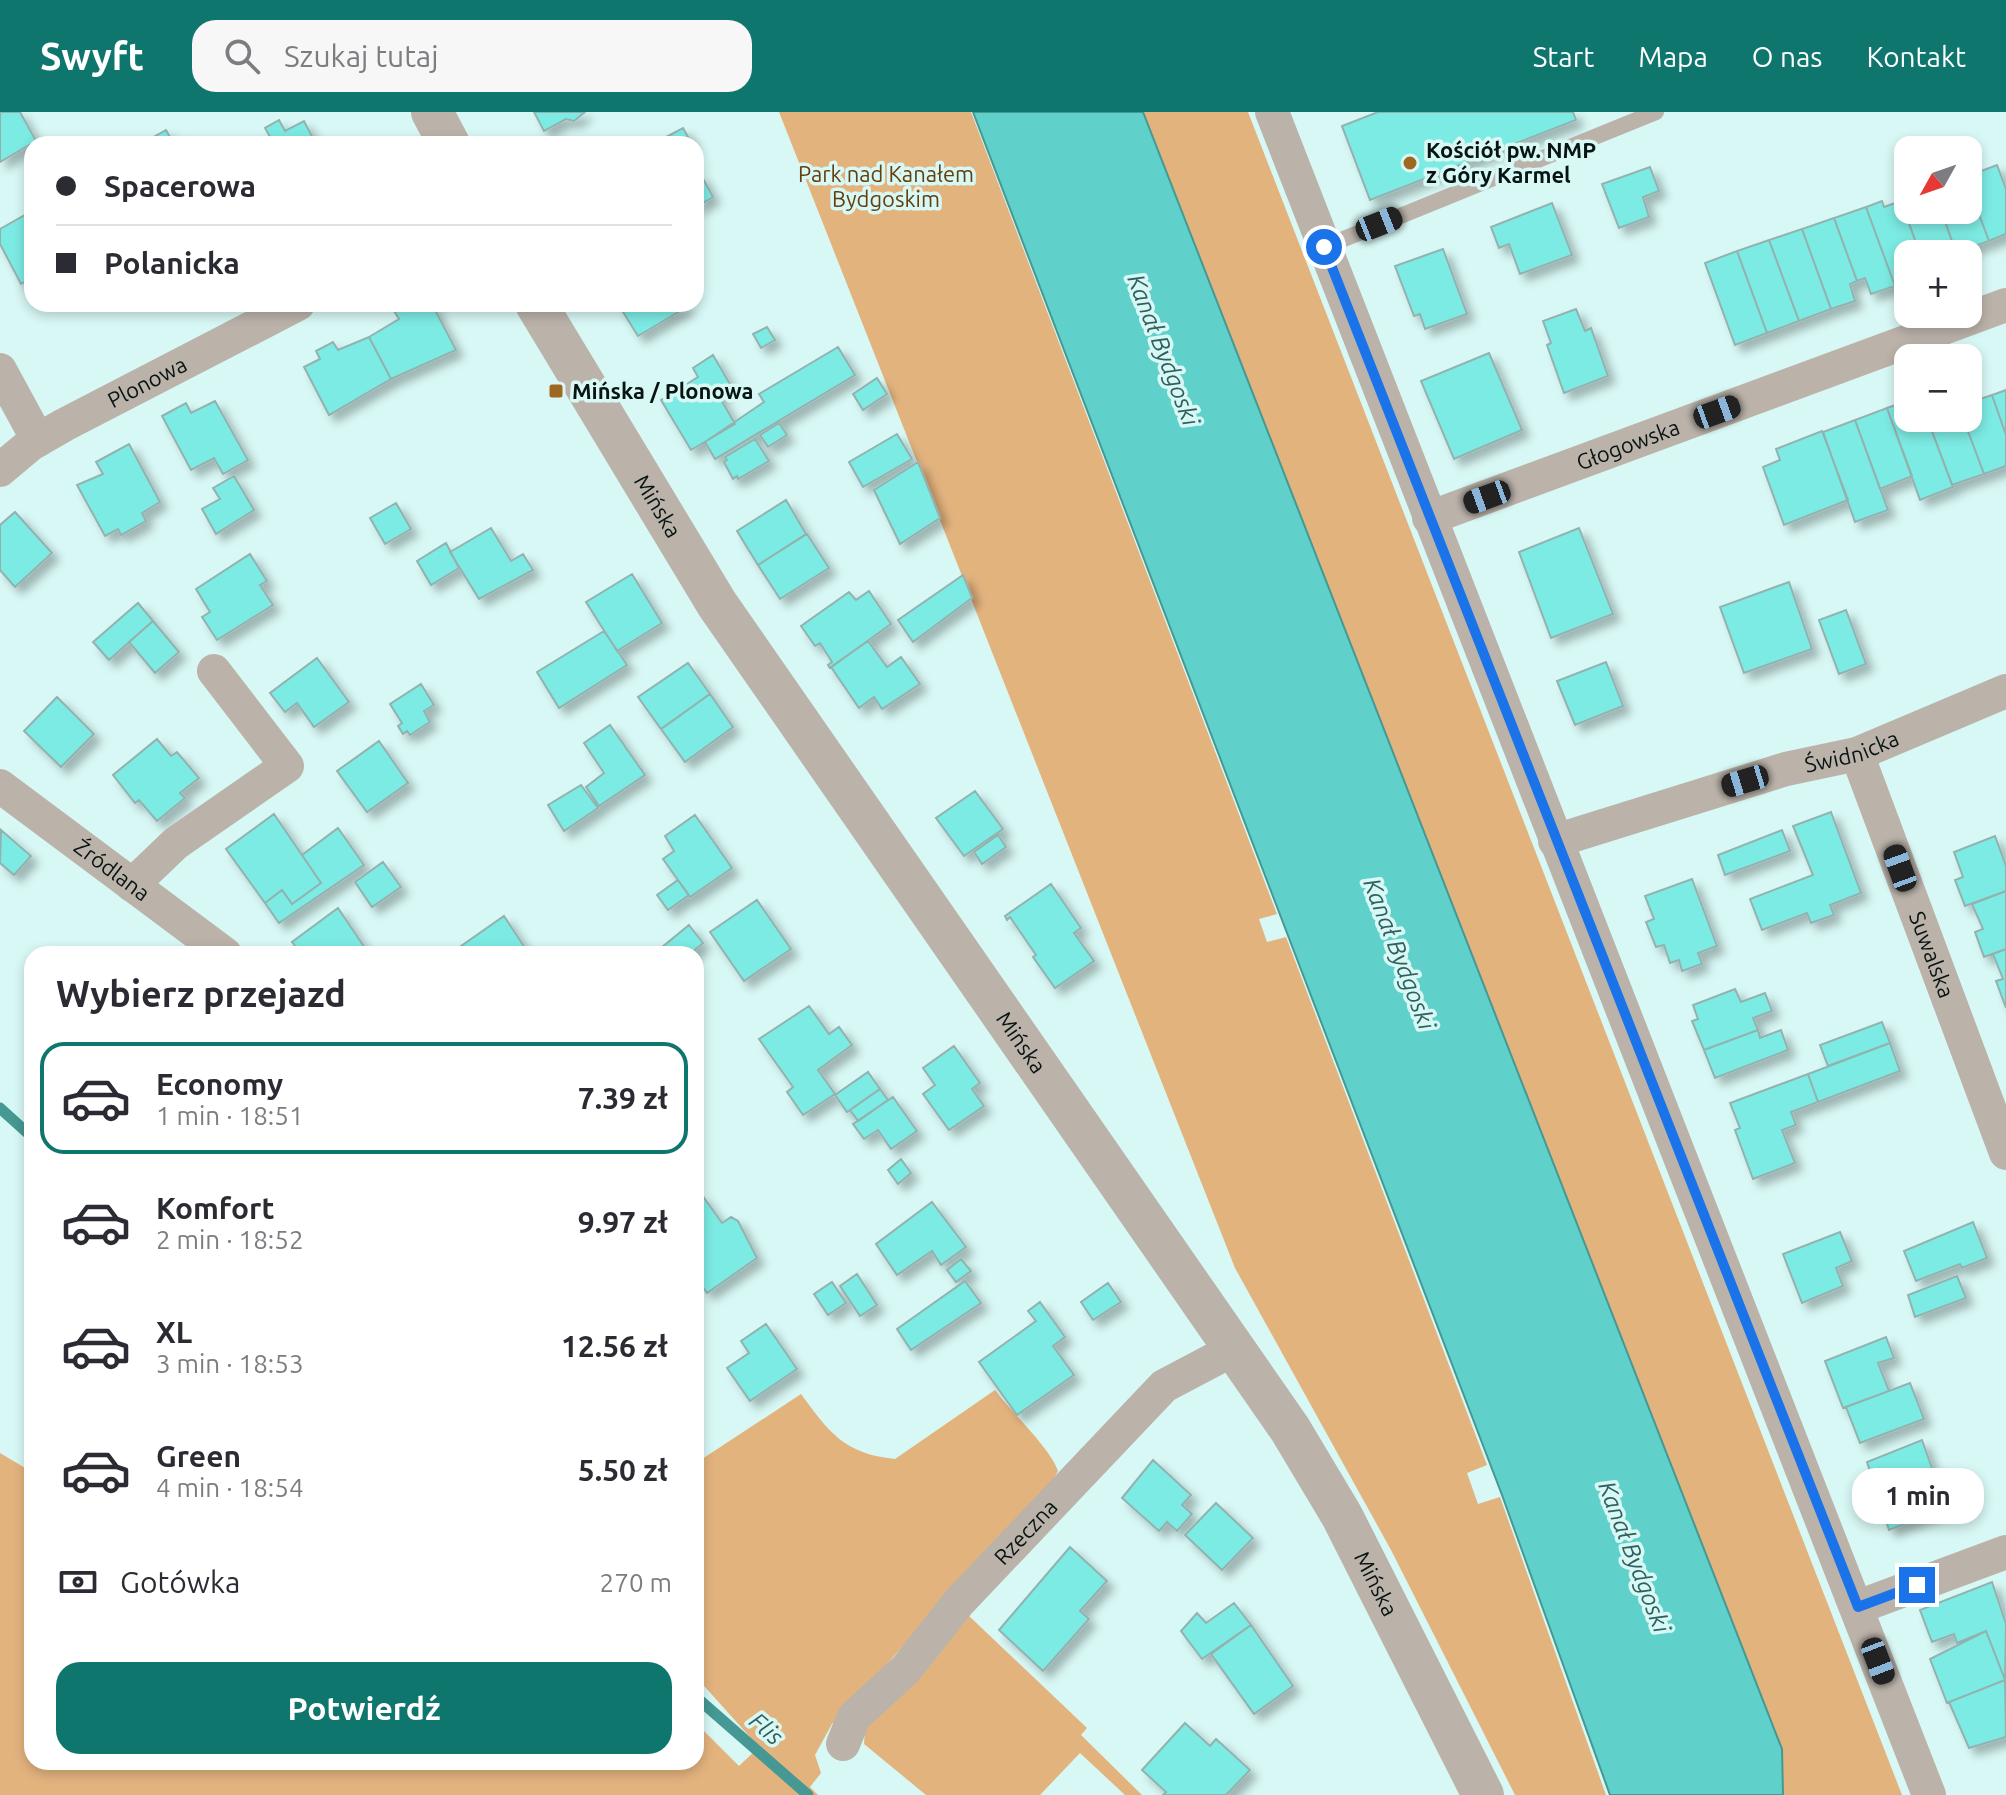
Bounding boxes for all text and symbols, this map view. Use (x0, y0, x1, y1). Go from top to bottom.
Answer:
search box (192, 20, 752, 92)
icon: search (220, 34, 264, 78)
text: Swyft (40, 35, 144, 77)
text: Szukaj tutaj (284, 39, 439, 73)
text: Start (1533, 41, 1594, 72)
text: Mapa (1638, 41, 1708, 72)
text: O nas (1752, 41, 1822, 72)
text: Kontakt (1866, 41, 1966, 72)
north arrow (1894, 136, 1982, 224)
map controls (1894, 136, 1982, 432)
place label: Kościół pw. NMP z Góry Karmel (1426, 137, 1596, 187)
marker: Kościół pw. NMP z Góry Karmel (1401, 154, 1419, 172)
park label: Park nad Kanałem Bydgoskim (798, 161, 974, 211)
text: Spacerowa (104, 169, 256, 203)
car (1352, 204, 1406, 244)
route start (1306, 229, 1342, 265)
button: + (1894, 240, 1982, 328)
text: Polanicka (104, 246, 240, 280)
water label: Kanał Bydgoski (1122, 270, 1205, 430)
button: − (1894, 344, 1982, 432)
street label: Plonowa (103, 351, 191, 412)
place label: Mińska / Plonowa (572, 378, 753, 403)
marker: Mińska / Plonowa (547, 382, 565, 400)
car (1690, 393, 1744, 431)
street label: Głogowska (1573, 414, 1683, 475)
street label: Mińska (630, 470, 687, 542)
car (1460, 478, 1514, 516)
street label: Świdnicka (1802, 725, 1902, 777)
car (1719, 763, 1771, 799)
street label: Źródlana (70, 832, 155, 906)
car (1881, 841, 1919, 895)
water label: Kanał Bydgoski (1358, 874, 1441, 1034)
street label: Suwalska (1905, 908, 1960, 1001)
text: Wybierz przejazd (56, 973, 346, 1014)
street label: Mińska (992, 1007, 1052, 1077)
icon: car (60, 1062, 132, 1134)
text: Economy (156, 1067, 283, 1101)
text: 7.39 zł (578, 1081, 668, 1115)
text: 1 min · 18:51 (156, 1101, 304, 1130)
icon: car (60, 1186, 132, 1258)
text: Komfort (156, 1191, 274, 1225)
text: 9.97 zł (578, 1205, 668, 1239)
text: 2 min · 18:52 (156, 1225, 304, 1254)
icon: car (60, 1310, 132, 1382)
text: XL (156, 1315, 192, 1349)
text: 12.56 zł (561, 1329, 668, 1363)
text: 3 min · 18:53 (156, 1349, 304, 1378)
icon: car (60, 1434, 132, 1506)
text: Green (156, 1439, 241, 1473)
text: 5.50 zł (578, 1453, 668, 1487)
callout: 1 min (1851, 1469, 1983, 1525)
text: 4 min · 18:54 (156, 1473, 304, 1502)
water label: Kanał Bydgoski (1593, 1477, 1676, 1637)
text: 1 min (1885, 1481, 1951, 1510)
street label: Rzeczna (988, 1494, 1062, 1569)
street label: Mińska (1350, 1547, 1403, 1620)
icon: cash (56, 1560, 100, 1604)
text: Gotówka (120, 1565, 241, 1599)
route end (1899, 1567, 1935, 1603)
text: 270 m (600, 1568, 672, 1597)
car (1858, 1634, 1898, 1688)
button: Potwierdź (56, 1662, 672, 1754)
water label: Flis (744, 1707, 788, 1750)

